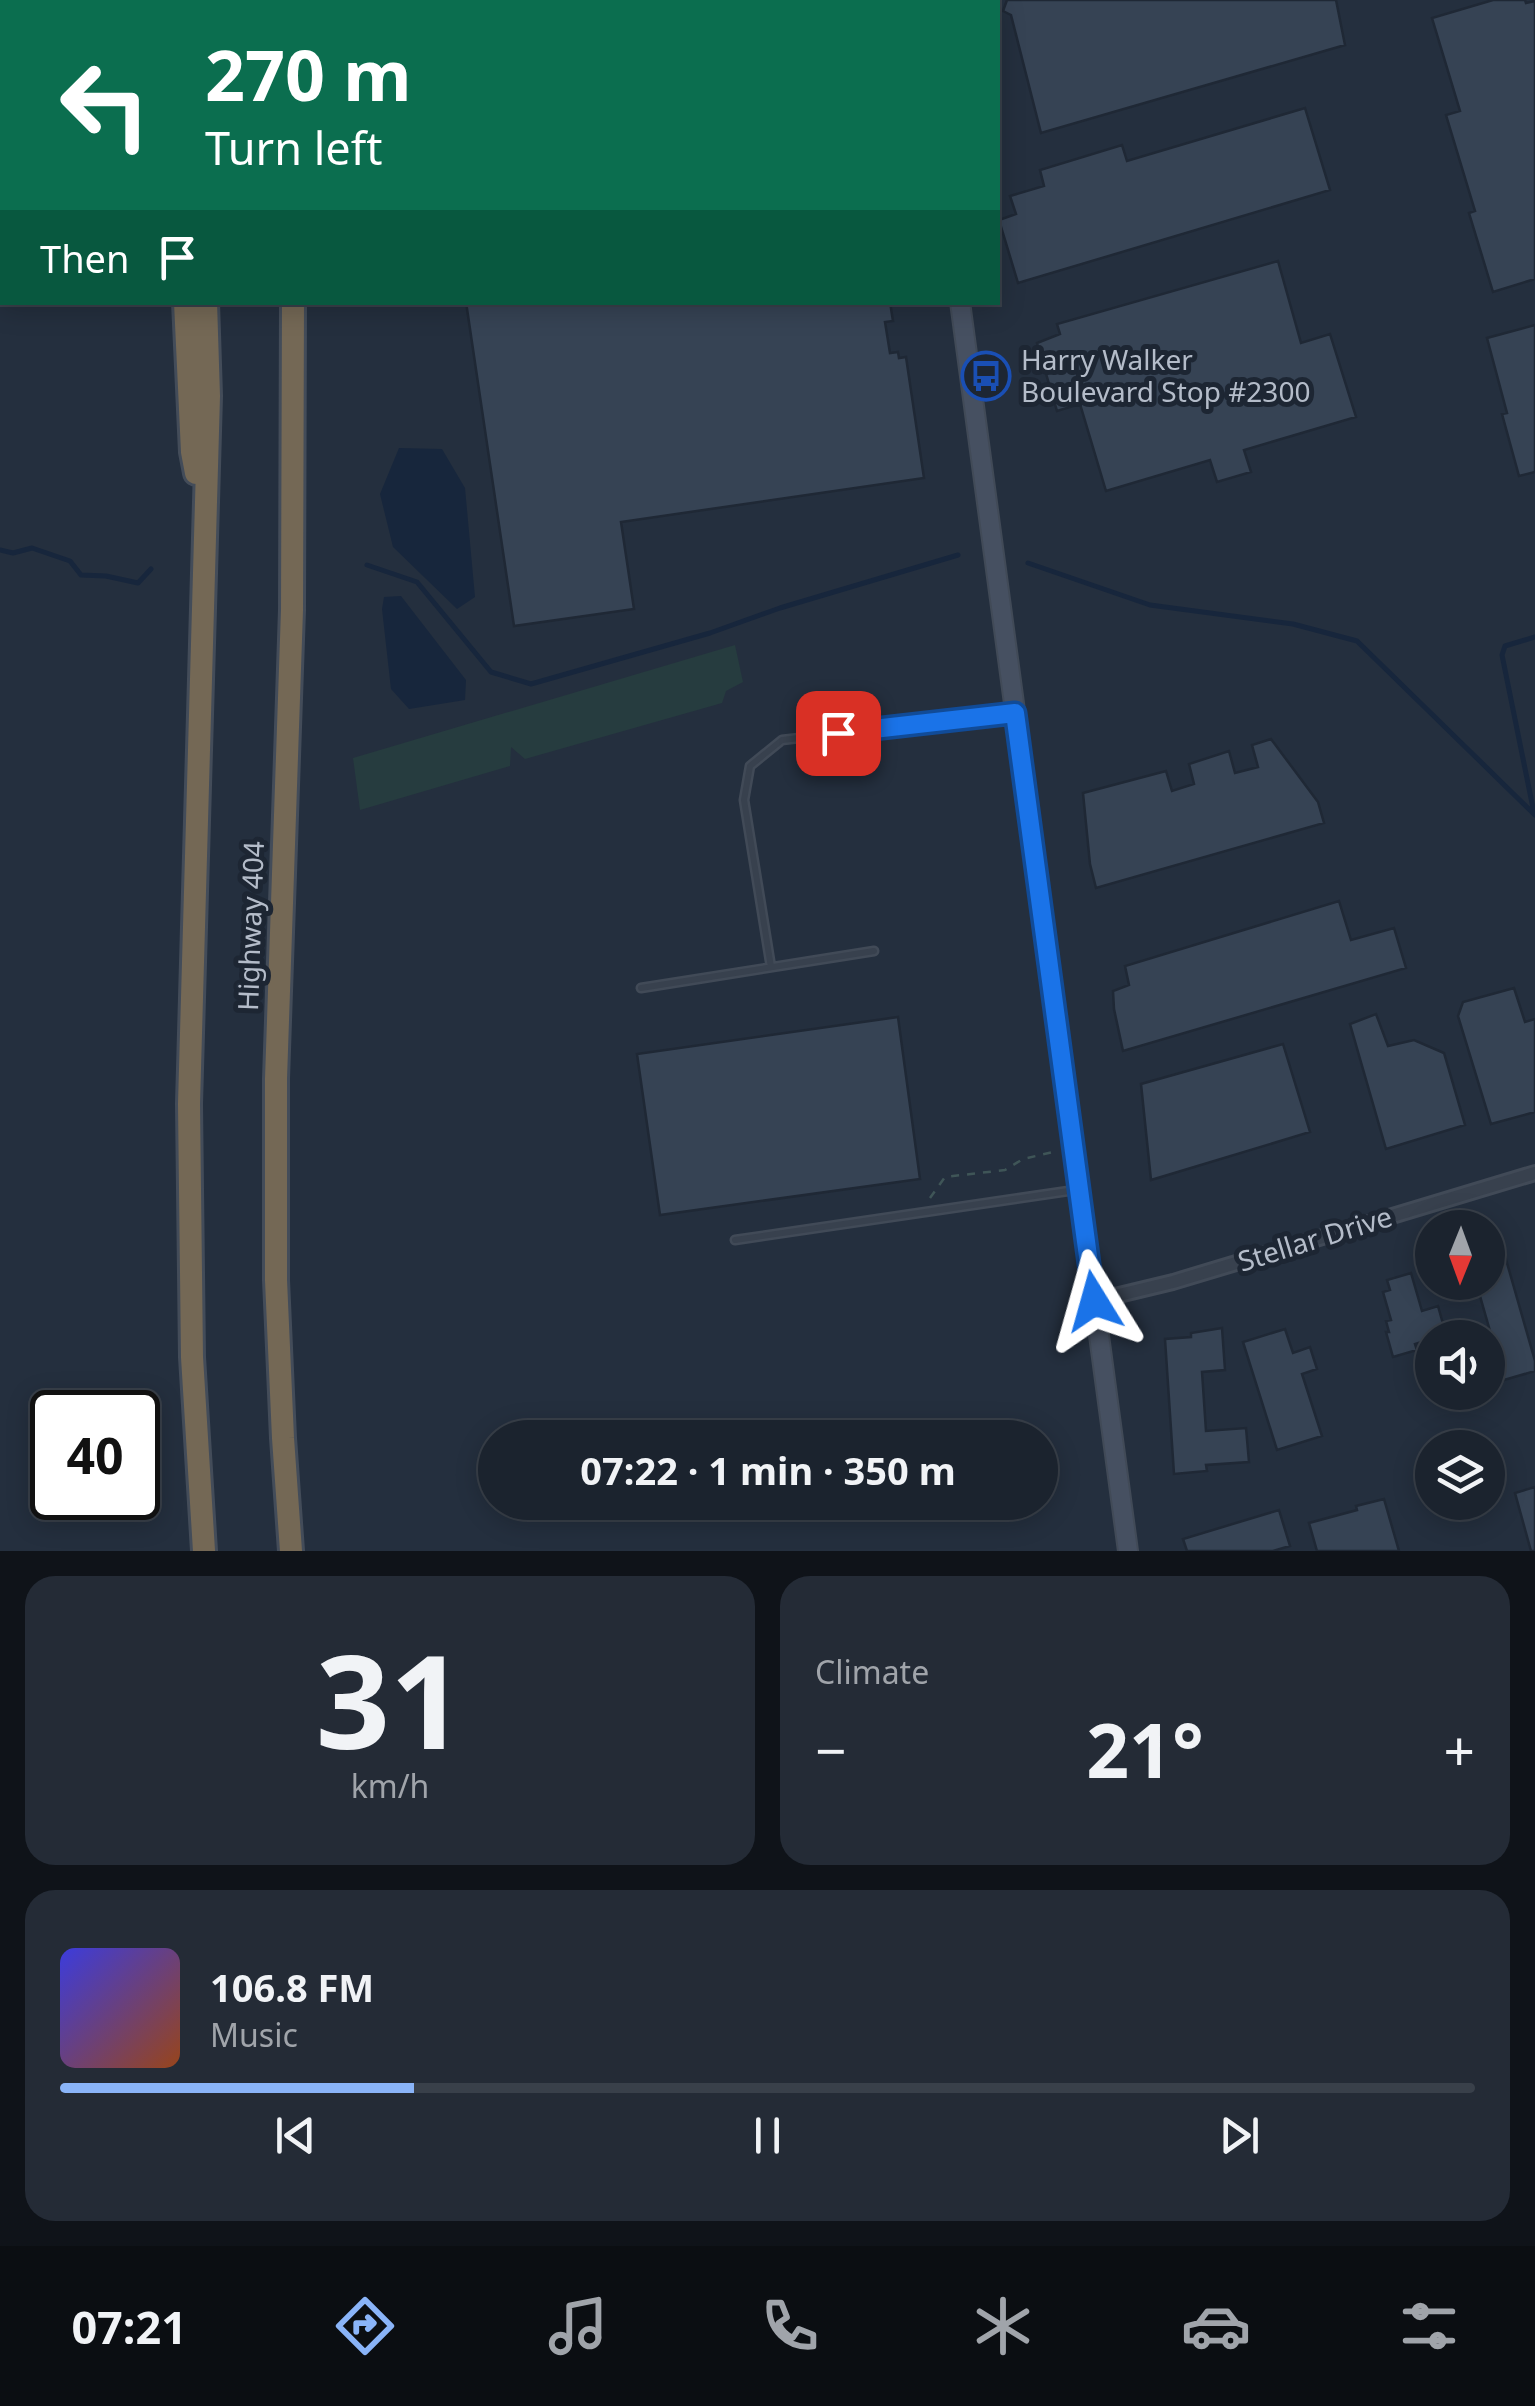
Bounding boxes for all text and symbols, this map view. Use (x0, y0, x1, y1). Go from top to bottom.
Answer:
text: 270 m (205, 26, 412, 122)
icon: left (40, 40, 170, 170)
text: Turn left (205, 117, 382, 178)
icon: arrive (150, 230, 205, 285)
text: Then (40, 232, 130, 284)
place label: Harry Walker Boulevard Stop #2300 (1021, 340, 1310, 410)
bus stop icon: Harry Walker Boulevard Stop #2300 (960, 350, 1012, 402)
pin (796, 691, 881, 776)
icon: arrive (811, 706, 866, 761)
street label: Highway 404 (228, 840, 272, 1011)
street label: Stellar Drive (1233, 1197, 1397, 1280)
north arrow (1415, 1210, 1505, 1300)
map controls (1415, 1210, 1505, 1520)
position arrow (1042, 1249, 1146, 1353)
button: sound (1415, 1320, 1505, 1410)
speed limit sign: 40 (30, 1390, 160, 1520)
button: layers (1415, 1430, 1505, 1520)
text: 07:22 · 1 min · 350 m (580, 1444, 956, 1496)
text: 31 (316, 1610, 464, 1787)
text: Climate (815, 1650, 929, 1693)
text: 21° (1086, 1698, 1204, 1800)
text: − (815, 1712, 846, 1787)
text: + (1444, 1712, 1475, 1787)
text: km/h (351, 1764, 429, 1807)
text: 106.8 FM (210, 1961, 374, 2013)
text: Music (210, 2013, 298, 2056)
icon: previous (268, 2108, 323, 2163)
icon: pause (740, 2108, 795, 2163)
icon: next (1212, 2108, 1267, 2163)
icon: directions (330, 2291, 400, 2361)
icon: music (543, 2291, 613, 2361)
icon: phone (755, 2291, 825, 2361)
icon: climate (968, 2291, 1038, 2361)
icon: car (1181, 2291, 1251, 2361)
icon: filters (1394, 2291, 1464, 2361)
text: 07:21 (71, 2296, 187, 2357)

